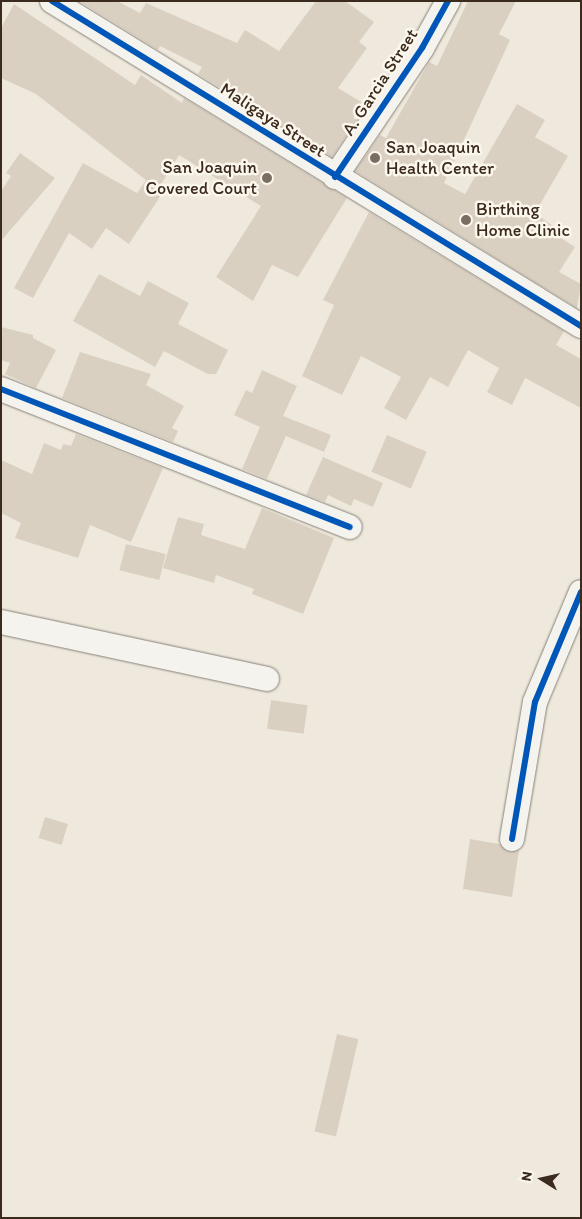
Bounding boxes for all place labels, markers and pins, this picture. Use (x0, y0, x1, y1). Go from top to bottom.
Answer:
place label: San Joaquin Health Center (386, 137, 494, 180)
marker: San Joaquin Health Center (368, 151, 382, 165)
place label: San Joaquin Covered Court (146, 157, 257, 200)
marker: San Joaquin Covered Court (261, 172, 273, 184)
place label: Birthing Home Clinic (476, 199, 569, 242)
marker: Birthing Home Clinic (460, 214, 472, 226)

